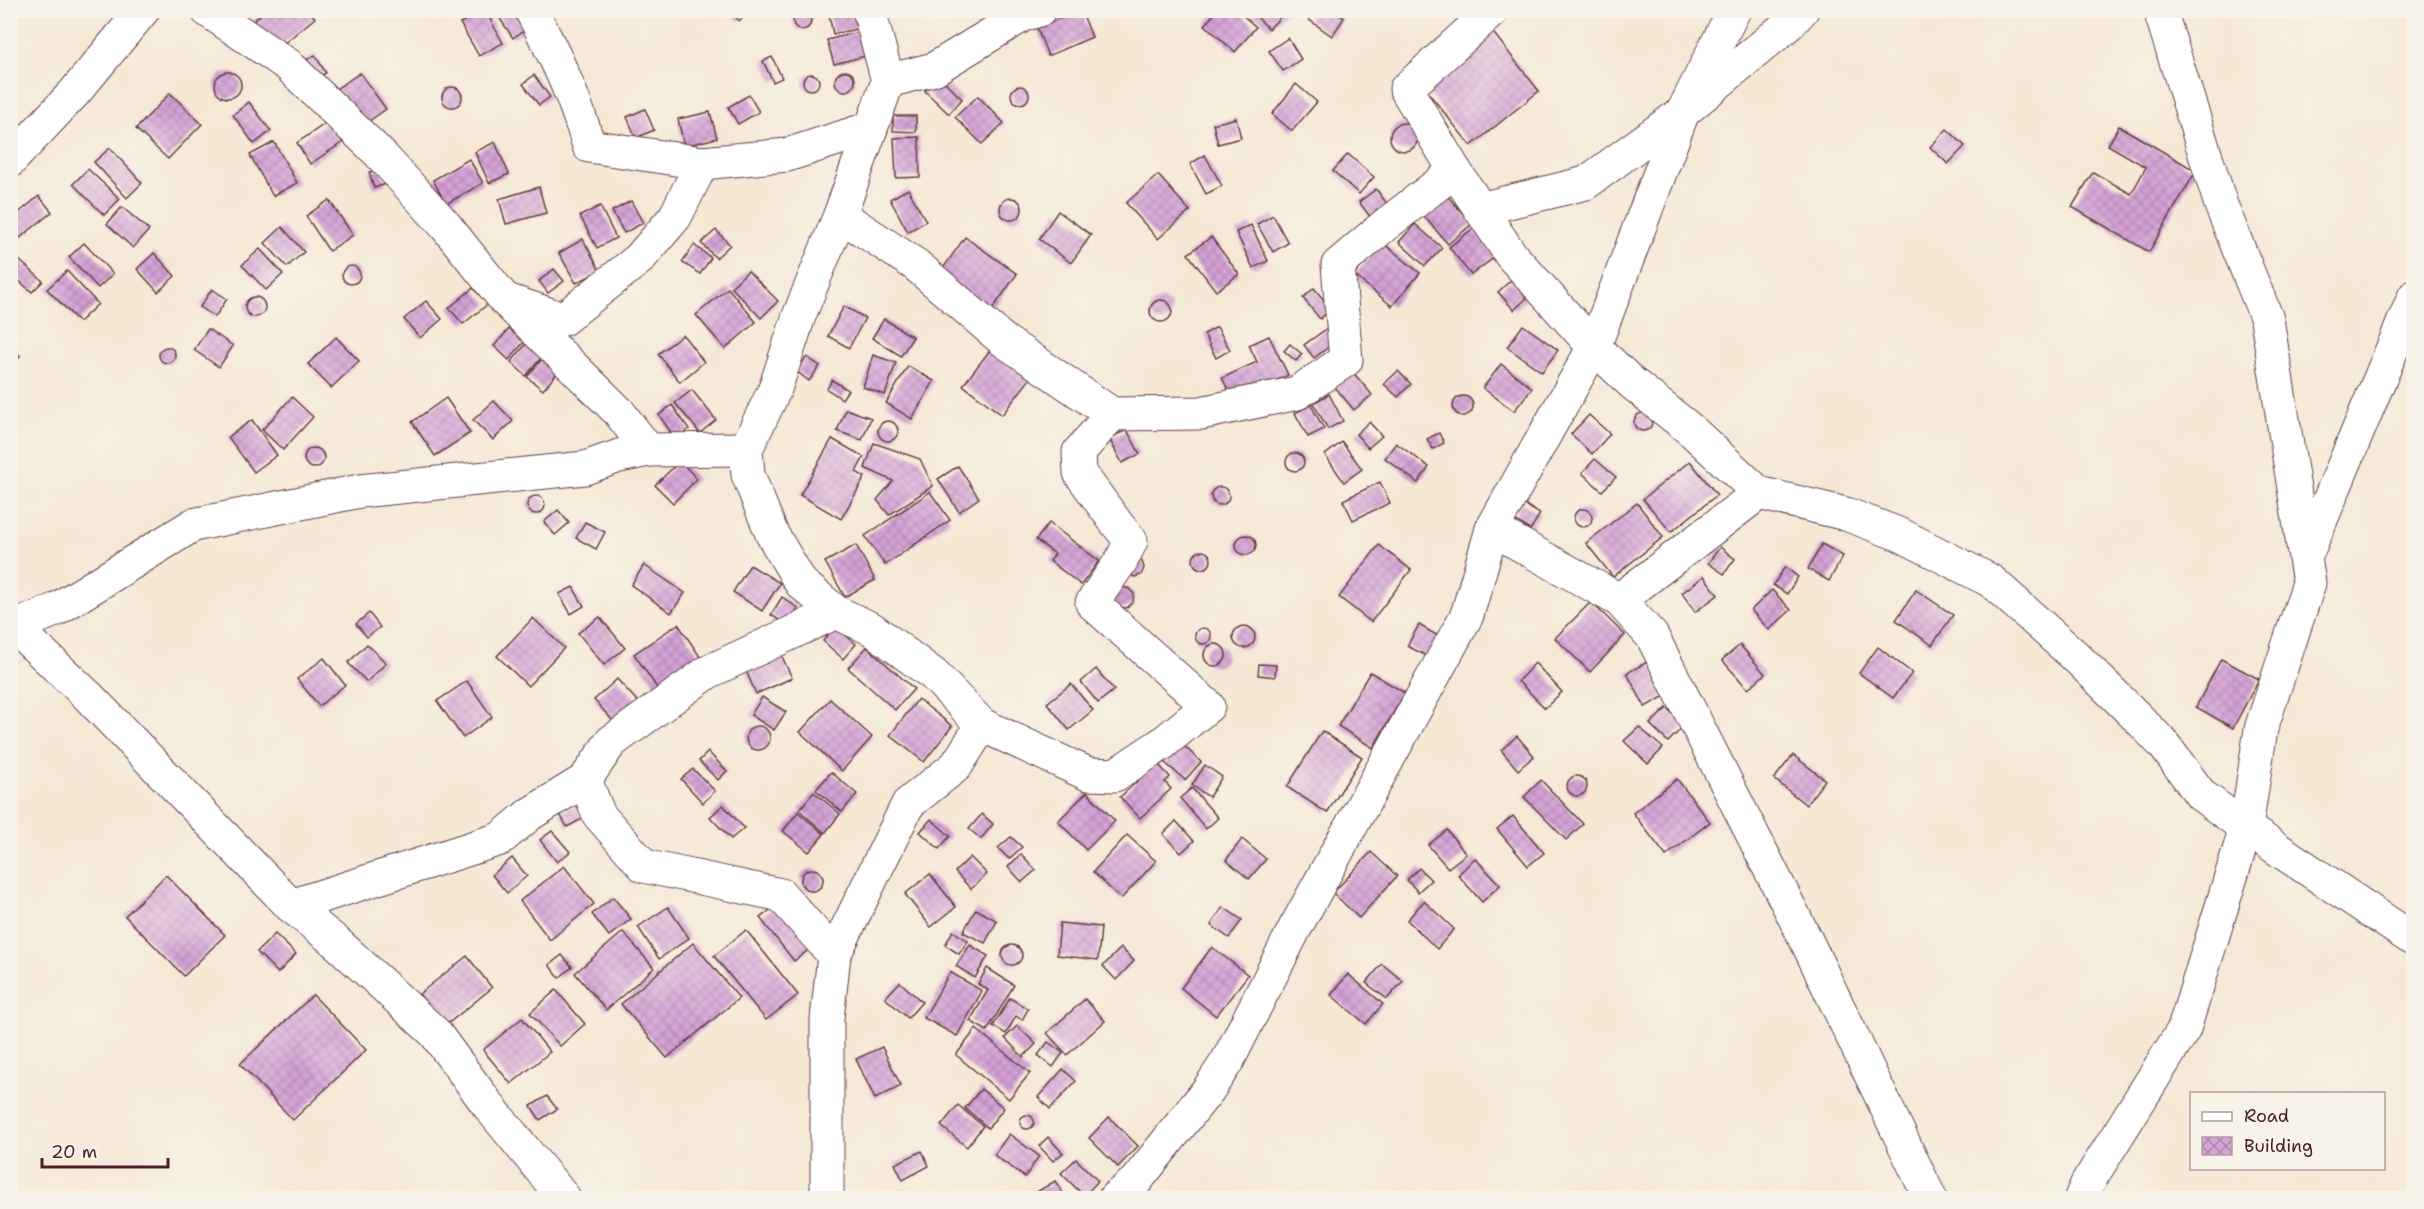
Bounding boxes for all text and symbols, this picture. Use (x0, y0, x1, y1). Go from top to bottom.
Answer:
legend (2190, 1092, 2385, 1170)
text: Road (2244, 1104, 2289, 1128)
scale bar (42, 1131, 168, 1169)
text: Building (2244, 1134, 2313, 1158)
text: 20 m (51, 1140, 97, 1164)

